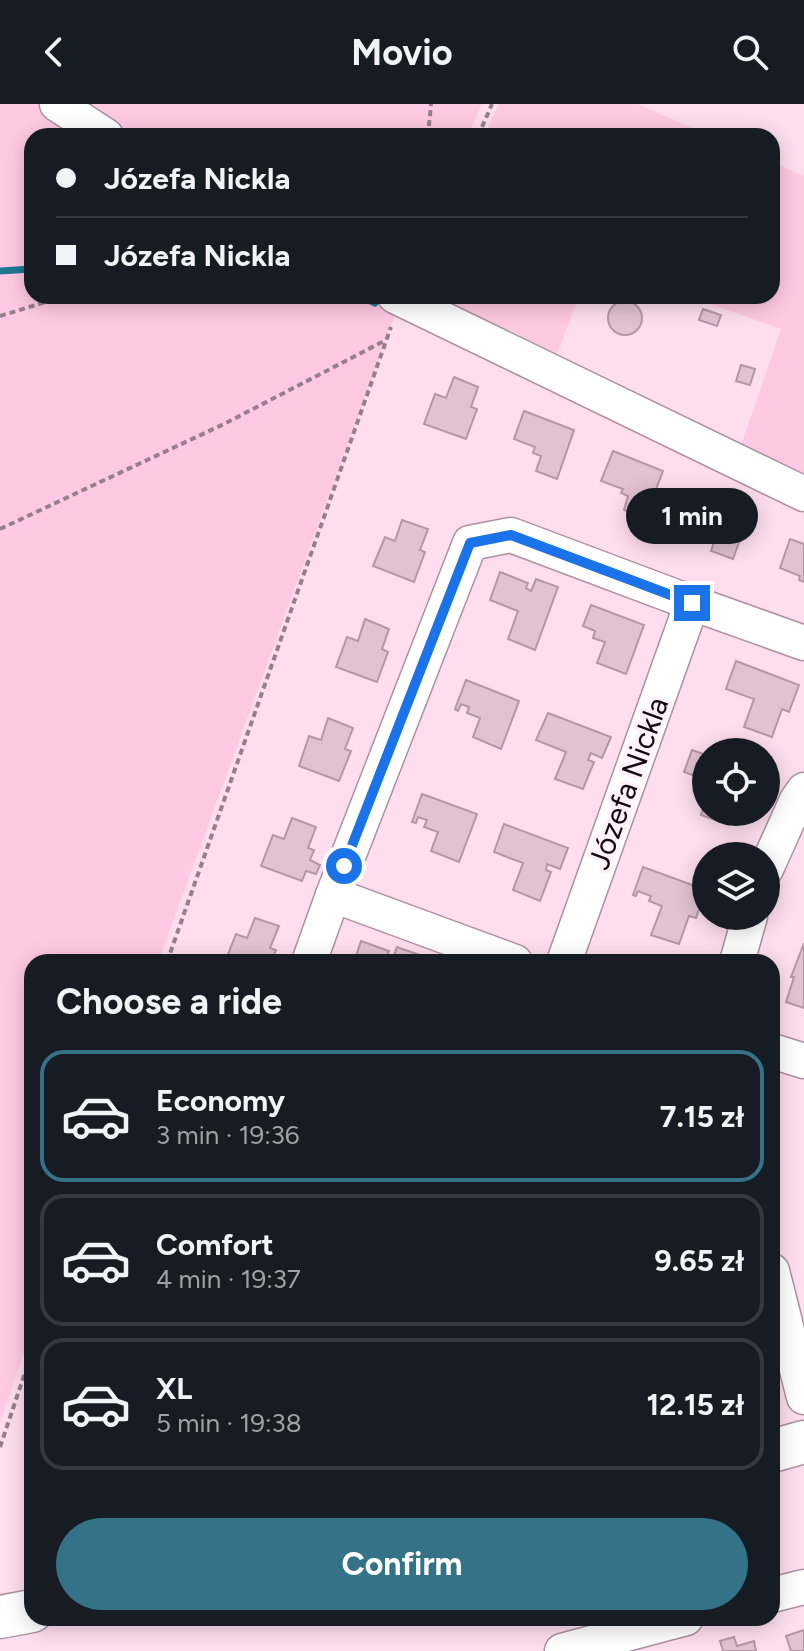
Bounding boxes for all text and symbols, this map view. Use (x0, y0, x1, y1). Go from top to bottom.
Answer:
icon: back (32, 30, 76, 74)
icon: search (728, 30, 772, 74)
text: Movio (351, 31, 453, 74)
text: Józefa Nickla (104, 160, 290, 197)
text: Józefa Nickla (104, 237, 290, 274)
callout: 1 min (626, 487, 758, 543)
text: 1 min (661, 500, 723, 532)
route end (674, 585, 710, 621)
street label: Józefa Nickla (580, 692, 676, 874)
map controls (692, 738, 780, 930)
button: locate (692, 738, 780, 826)
button: layers (692, 842, 780, 930)
route start (326, 848, 362, 884)
text: Choose a ride (56, 980, 282, 1023)
icon: car (60, 1080, 132, 1152)
text: Economy (156, 1082, 285, 1119)
text: 7.15 zł (660, 1098, 744, 1135)
text: 3 min · 19:36 (156, 1119, 300, 1151)
icon: car (60, 1224, 132, 1296)
text: Comfort (156, 1226, 274, 1263)
text: 9.65 zł (654, 1242, 744, 1279)
text: 4 min · 19:37 (156, 1263, 301, 1295)
icon: car (60, 1368, 132, 1440)
text: XL (156, 1370, 192, 1407)
text: 12.15 zł (646, 1386, 744, 1423)
text: 5 min · 19:38 (156, 1407, 302, 1439)
button: Confirm (56, 1518, 748, 1610)

